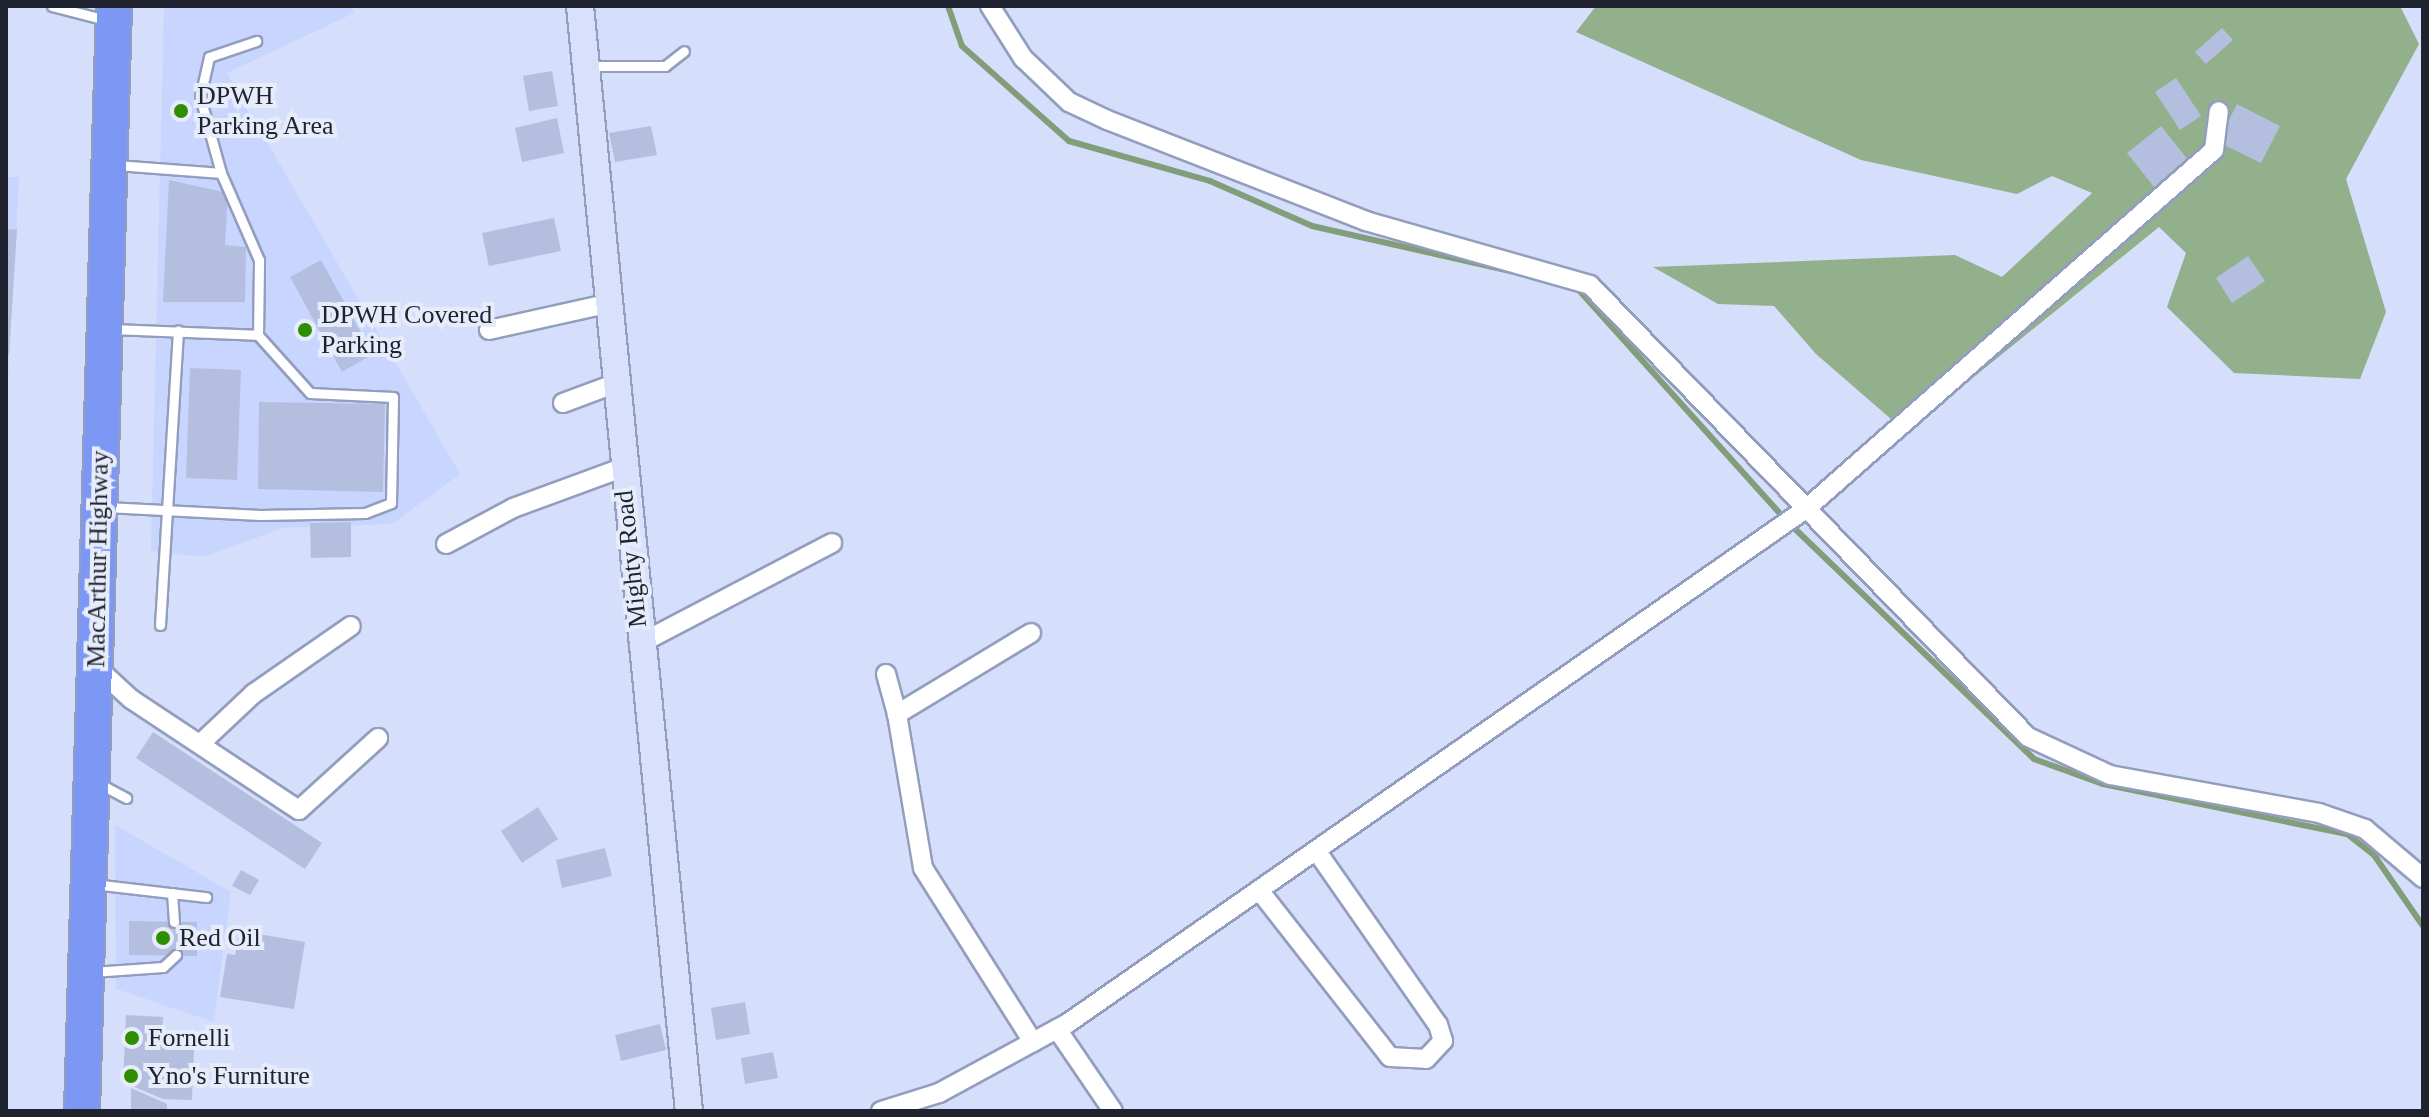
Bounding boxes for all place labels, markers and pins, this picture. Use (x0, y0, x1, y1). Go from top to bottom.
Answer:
place label: DPWH Parking Area (197, 80, 335, 142)
marker: DPWH Parking Area (172, 102, 190, 120)
place label: DPWH Covered Parking (321, 299, 492, 360)
marker: DPWH Covered Parking (296, 321, 314, 339)
place label: Red Oil (179, 922, 261, 954)
marker: Red Oil (154, 929, 172, 947)
place label: Fornelli (148, 1022, 230, 1054)
marker: Fornelli (123, 1029, 141, 1047)
place label: Yno's Furniture (147, 1060, 310, 1092)
marker: Yno's Furniture (122, 1067, 140, 1085)

